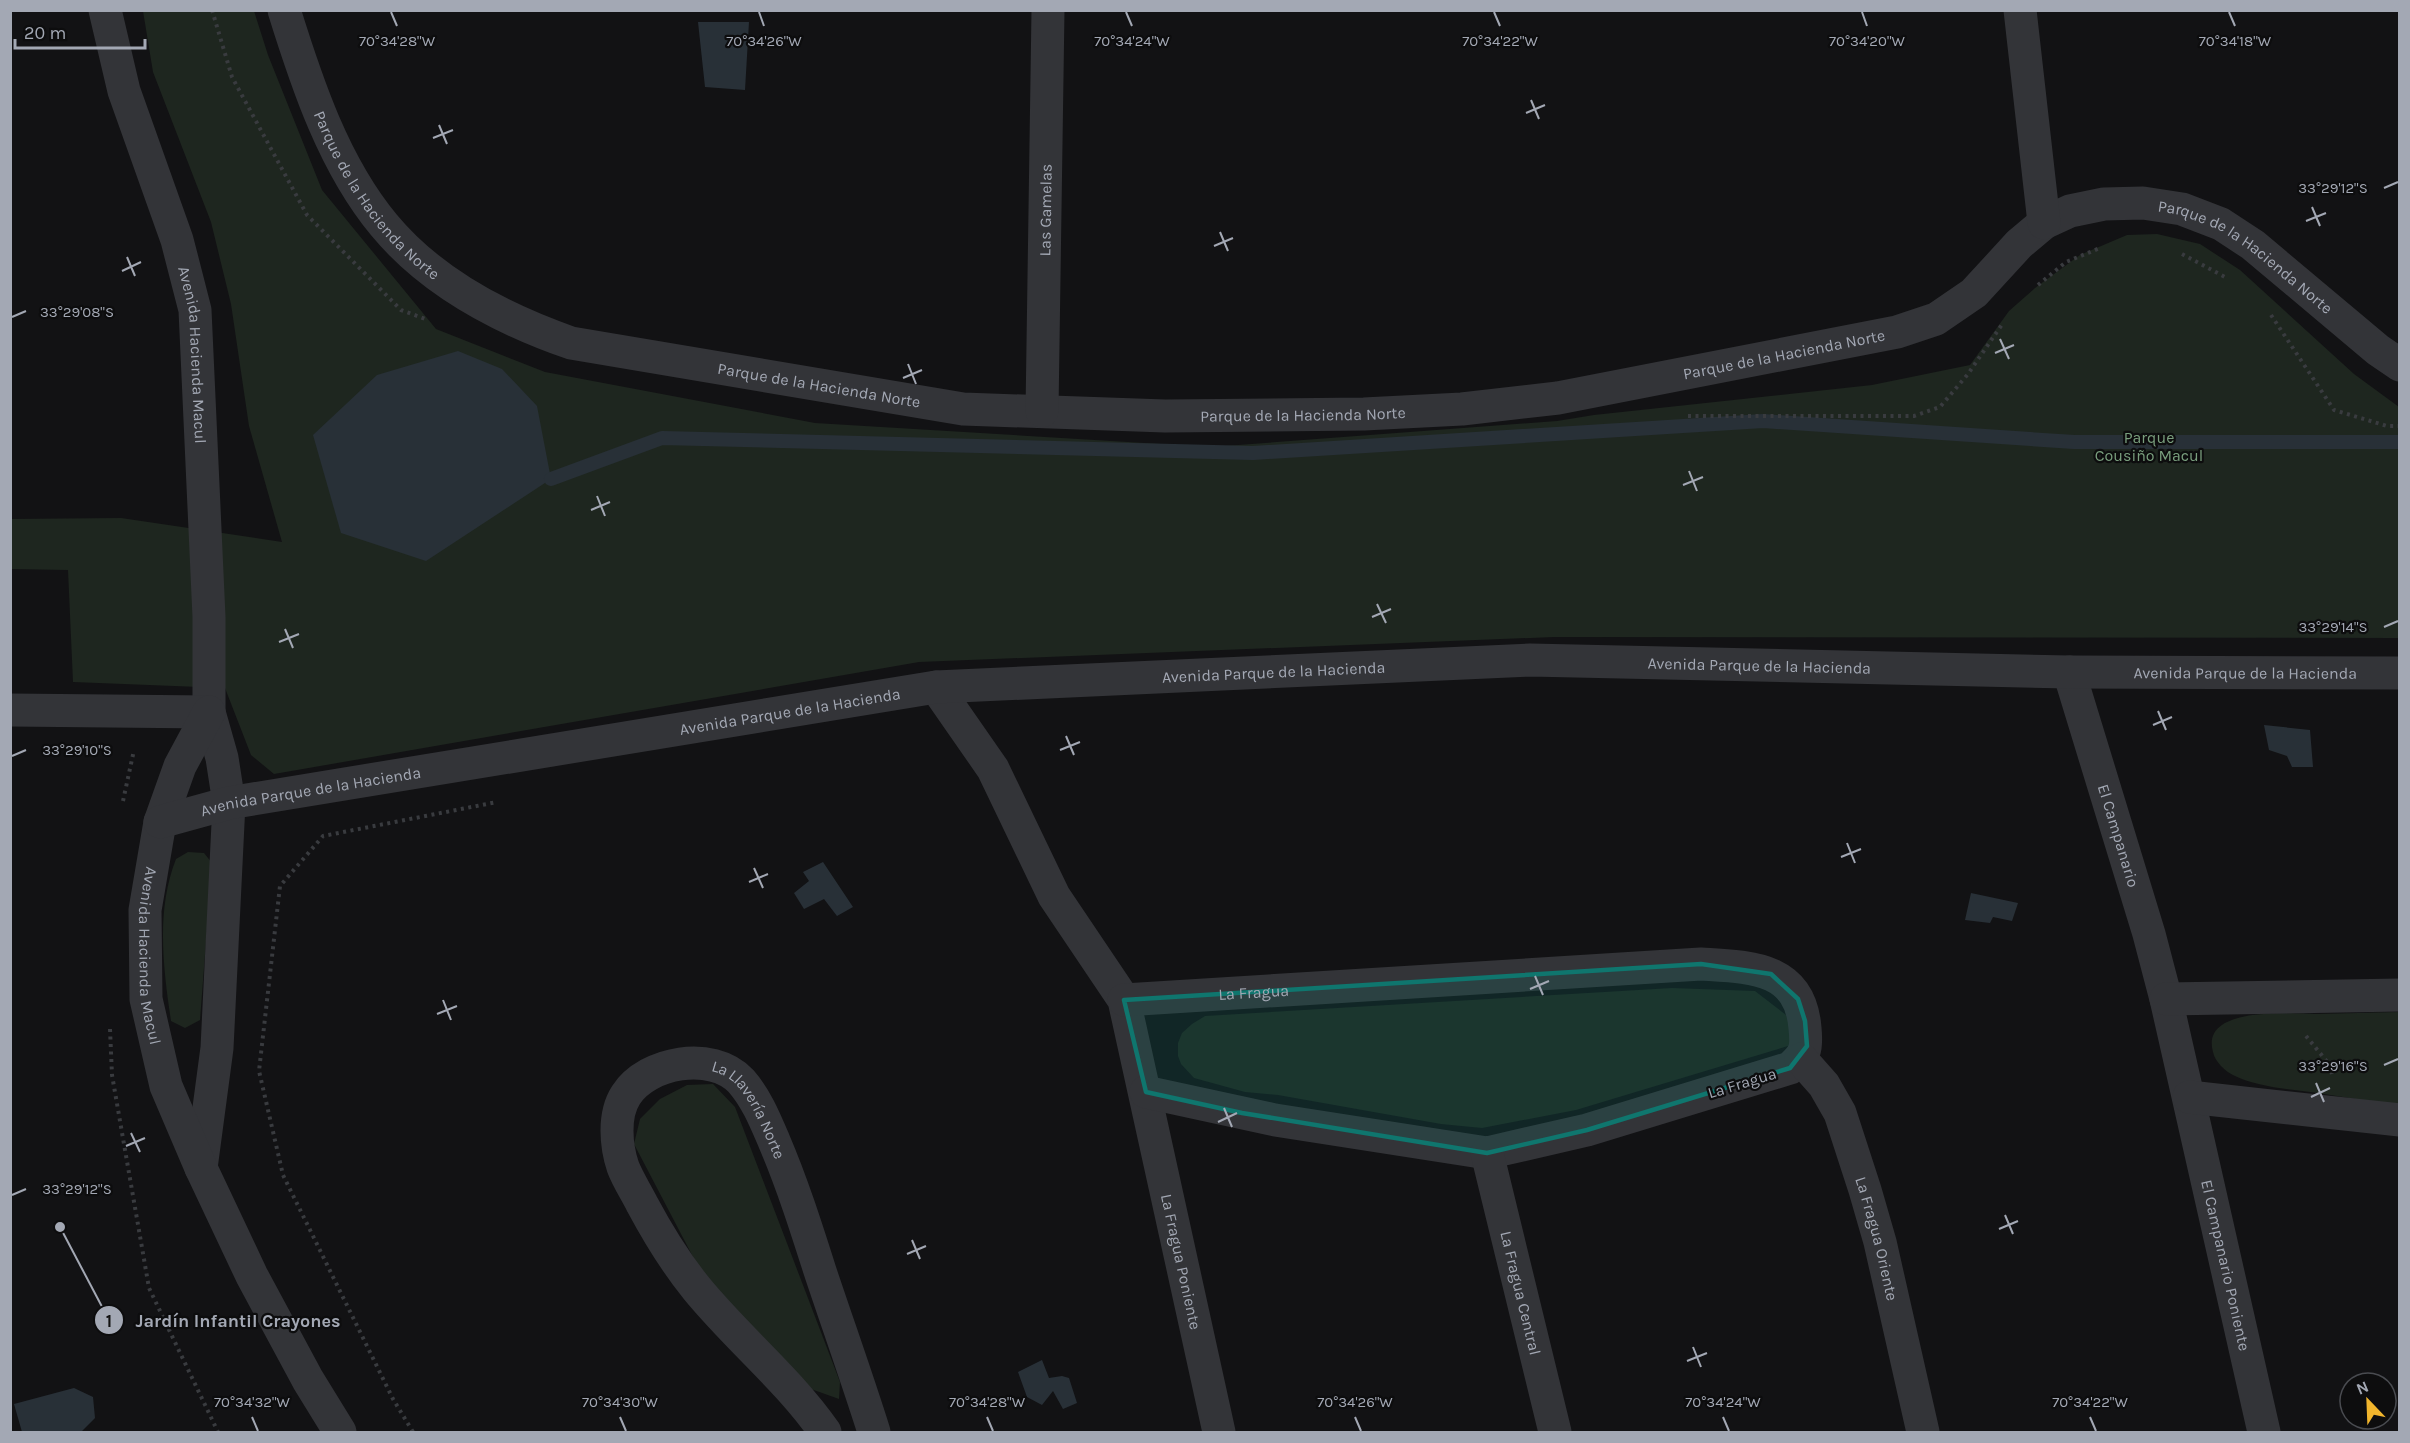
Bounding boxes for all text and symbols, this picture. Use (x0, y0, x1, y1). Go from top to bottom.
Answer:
scale bar (15, 12, 146, 50)
text: 20 m (24, 22, 66, 44)
text: 70°34'28"W (359, 32, 436, 50)
text: 70°34'26"W (726, 32, 802, 50)
text: 70°34'24"W (1094, 32, 1170, 50)
text: 70°34'22"W (1462, 32, 1538, 50)
text: 70°34'20"W (1829, 32, 1906, 50)
text: 70°34'18"W (2199, 32, 2272, 50)
street label: Parque de la Hacienda Norte (310, 108, 444, 283)
street label: Las Gamelas (1035, 164, 1055, 256)
text: 33°29'12"S (2298, 179, 2368, 197)
street label: Parque de la Hacienda Norte (2157, 196, 2337, 317)
street label: Avenida Hacienda Macul (175, 264, 211, 444)
text: 33°29'08"S (40, 303, 114, 321)
street label: Parque de la Hacienda Norte (1681, 325, 1887, 383)
street label: Parque de la Hacienda Norte (716, 358, 922, 411)
street label: Parque de la Hacienda Norte (1200, 402, 1406, 425)
park label: Parque Cousiño Macul (2095, 428, 2203, 465)
text: 33°29'14"S (2298, 618, 2368, 636)
street label: Avenida Parque de la Hacienda (1647, 653, 1871, 677)
street label: Avenida Parque de la Hacienda (1162, 657, 1386, 686)
street label: Avenida Parque de la Hacienda (2133, 663, 2357, 682)
street label: Avenida Parque de la Hacienda (678, 683, 902, 738)
text: 33°29'10"S (42, 741, 112, 759)
street label: Avenida Parque de la Hacienda (198, 762, 422, 820)
street label: El Campanario (2094, 782, 2144, 889)
street label: Avenida Hacienda Macul (135, 865, 166, 1046)
street label: La Fragua (1218, 980, 1290, 1004)
street label: La Llavería Norte (710, 1056, 790, 1161)
text: 33°29'16"S (2298, 1057, 2368, 1075)
street label: La Fragua (1705, 1064, 1779, 1102)
street label: La Fragua Oriente (1852, 1174, 1902, 1302)
street label: El Campanario Poniente (2198, 1178, 2255, 1353)
text: 33°29'12"S (42, 1180, 112, 1198)
street label: La Fragua Poniente (1157, 1192, 1206, 1331)
street label: La Fragua Central (1497, 1229, 1545, 1357)
callout: Jardín Infantil Crayones (94, 1302, 352, 1338)
text: 1 (106, 1310, 112, 1332)
text: Jardín Infantil Crayones (136, 1310, 340, 1332)
north arrow (2338, 1371, 2398, 1431)
text: N (2353, 1377, 2371, 1399)
text: 70°34'32"W (214, 1393, 291, 1411)
text: 70°34'30"W (582, 1393, 659, 1411)
text: 70°34'28"W (949, 1393, 1026, 1411)
text: 70°34'26"W (1317, 1393, 1393, 1411)
text: 70°34'24"W (1685, 1393, 1761, 1411)
text: 70°34'22"W (2052, 1393, 2128, 1411)

